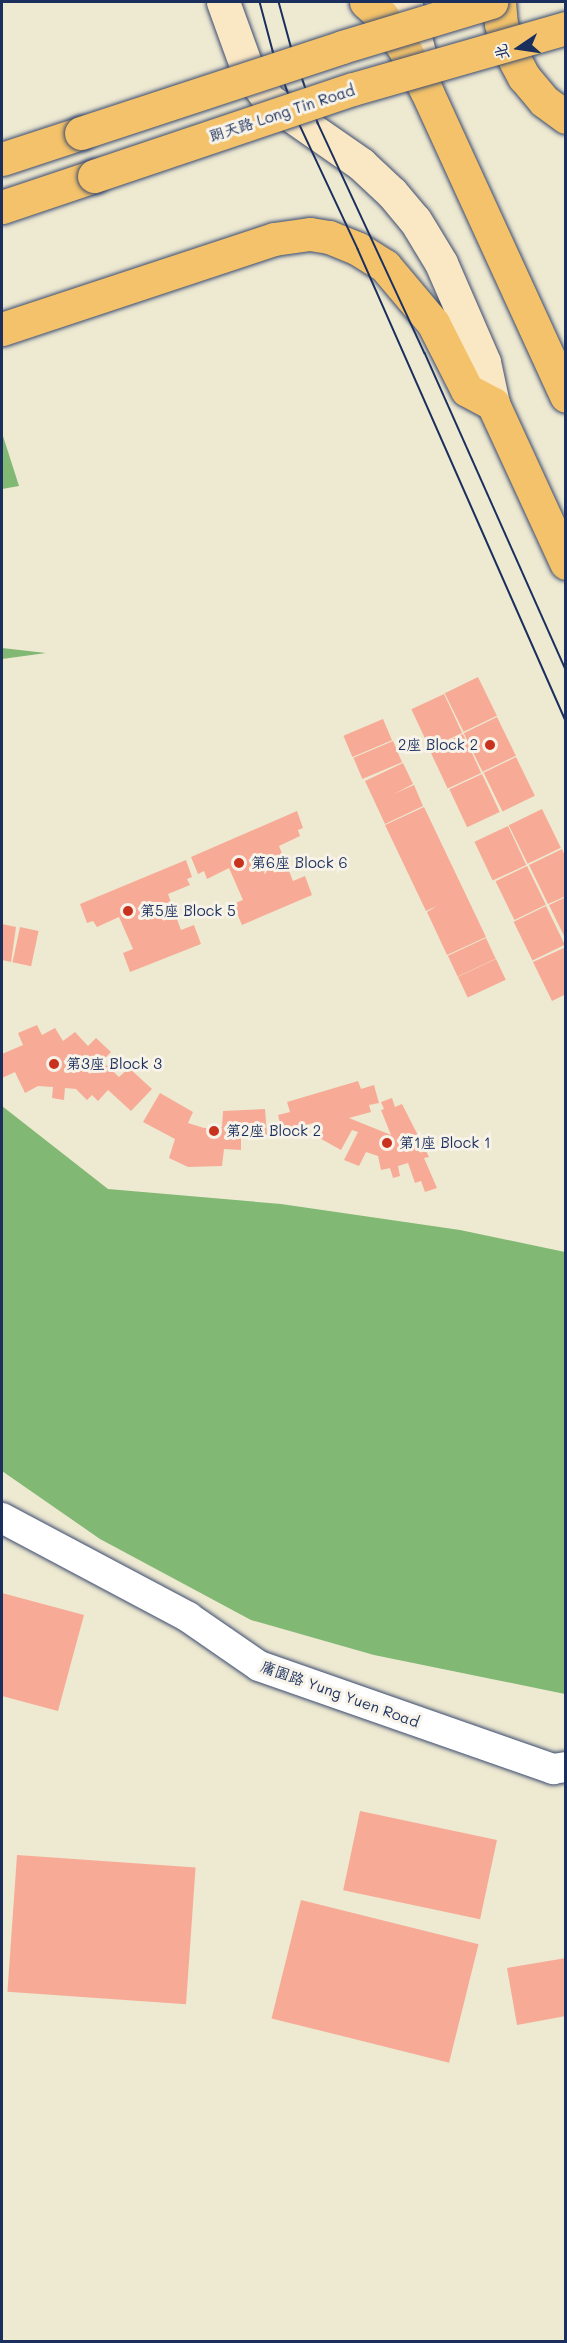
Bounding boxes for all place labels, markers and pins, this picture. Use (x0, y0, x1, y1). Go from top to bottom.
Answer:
place label: 2座 Block 2 (398, 736, 478, 754)
marker: 2座 Block 2 (483, 738, 497, 752)
place label: 第6座 Block 6 (251, 854, 347, 872)
marker: 第6座 Block 6 (232, 856, 246, 870)
place label: 第5座 Block 5 (140, 902, 236, 920)
marker: 第5座 Block 5 (121, 904, 135, 918)
place label: 第3座 Block 3 (66, 1055, 162, 1073)
marker: 第3座 Block 3 (47, 1057, 61, 1071)
place label: 第2座 Block 2 (226, 1122, 321, 1140)
marker: 第2座 Block 2 (207, 1124, 221, 1138)
place label: 第1座 Block 1 (399, 1134, 491, 1152)
marker: 第1座 Block 1 (380, 1136, 394, 1150)

